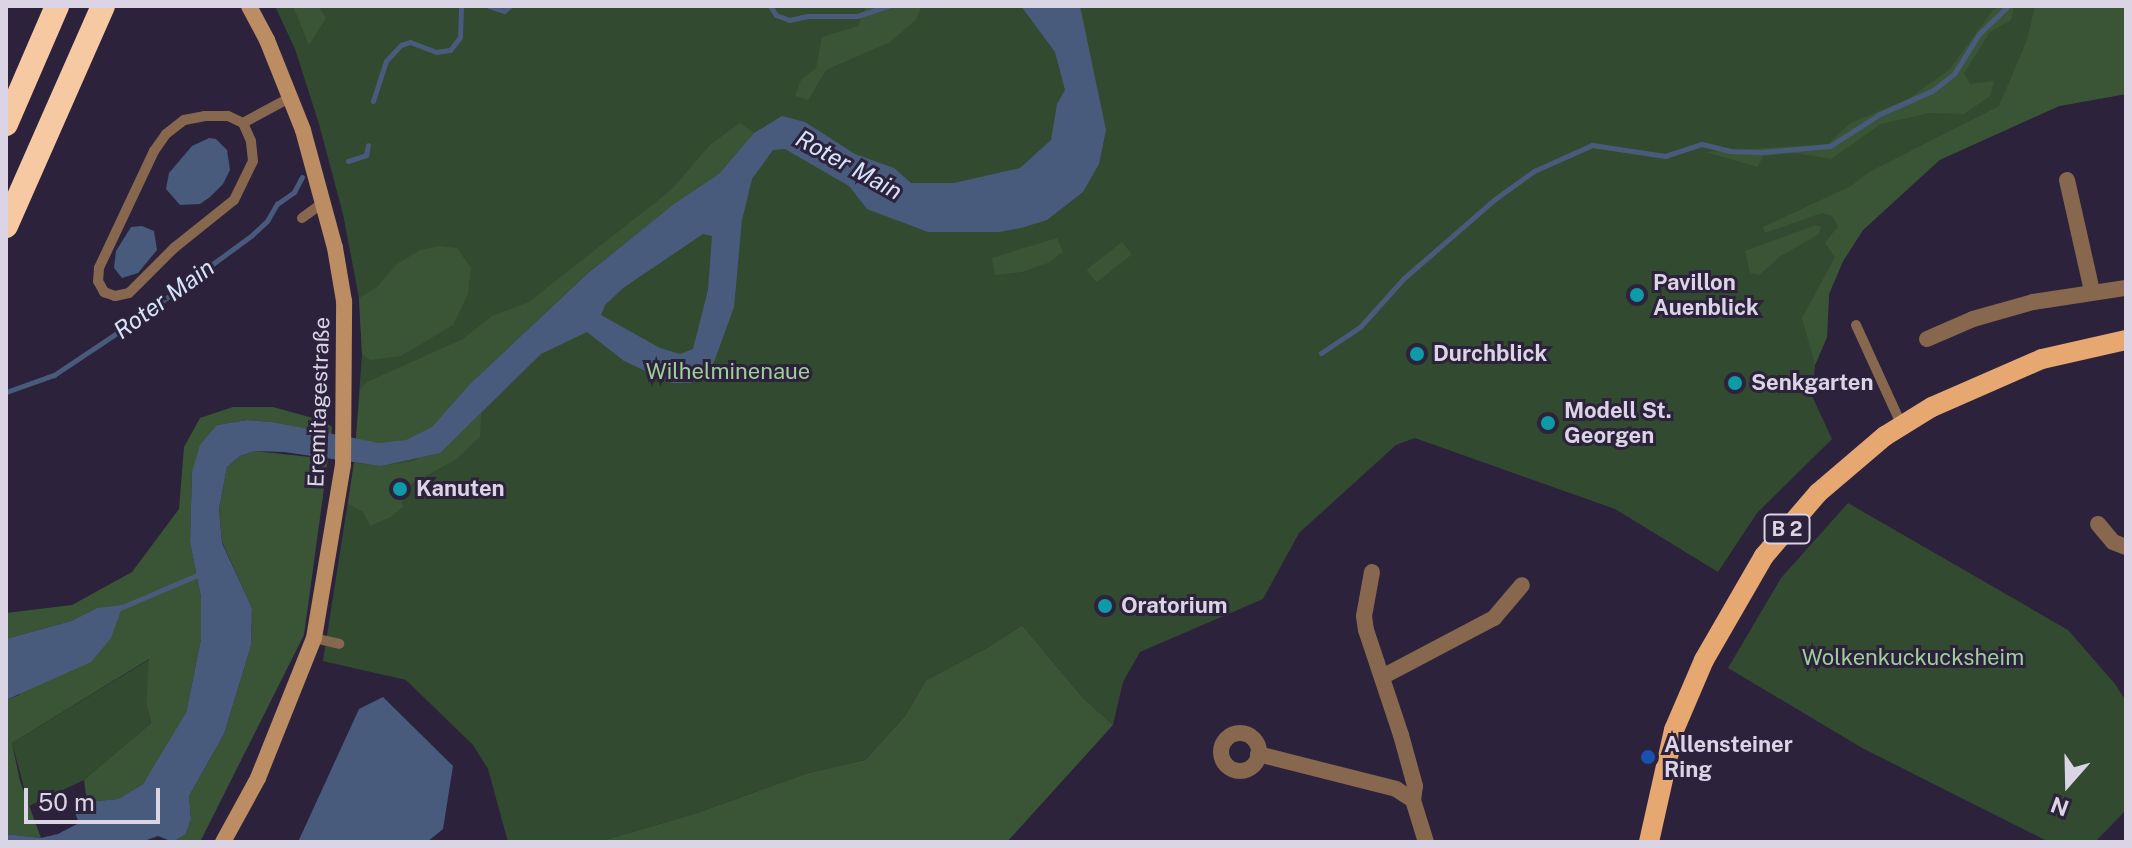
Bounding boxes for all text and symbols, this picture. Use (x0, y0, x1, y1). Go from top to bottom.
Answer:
water label: Roter Main (791, 124, 907, 206)
water label: Roter Main (108, 253, 220, 345)
place label: Pavillon Auenblick (1653, 269, 1759, 320)
marker: Pavillon Auenblick (1628, 286, 1646, 304)
street label: Eremitagestraße (303, 316, 335, 488)
place label: Durchblick (1433, 341, 1547, 367)
marker: Durchblick (1408, 345, 1426, 363)
park label: Wilhelminenaue (646, 359, 810, 385)
place label: Senkgarten (1751, 370, 1874, 396)
marker: Senkgarten (1726, 374, 1744, 392)
place label: Modell St. Georgen (1564, 397, 1672, 448)
marker: Modell St. Georgen (1539, 414, 1557, 432)
place label: Kanuten (416, 476, 505, 502)
marker: Kanuten (391, 480, 409, 498)
road number: B 2 (1763, 513, 1811, 545)
place label: Oratorium (1121, 593, 1228, 619)
marker: Oratorium (1096, 597, 1114, 615)
park label: Wolkenkuckucksheim (1802, 645, 2024, 671)
place label: Allensteiner Ring (1664, 731, 1793, 782)
north arrow (2028, 744, 2108, 824)
marker: Allensteiner Ring (1639, 748, 1657, 766)
scale bar (28, 772, 164, 822)
text: 50 m (38, 788, 95, 816)
text: N (2047, 791, 2072, 822)

